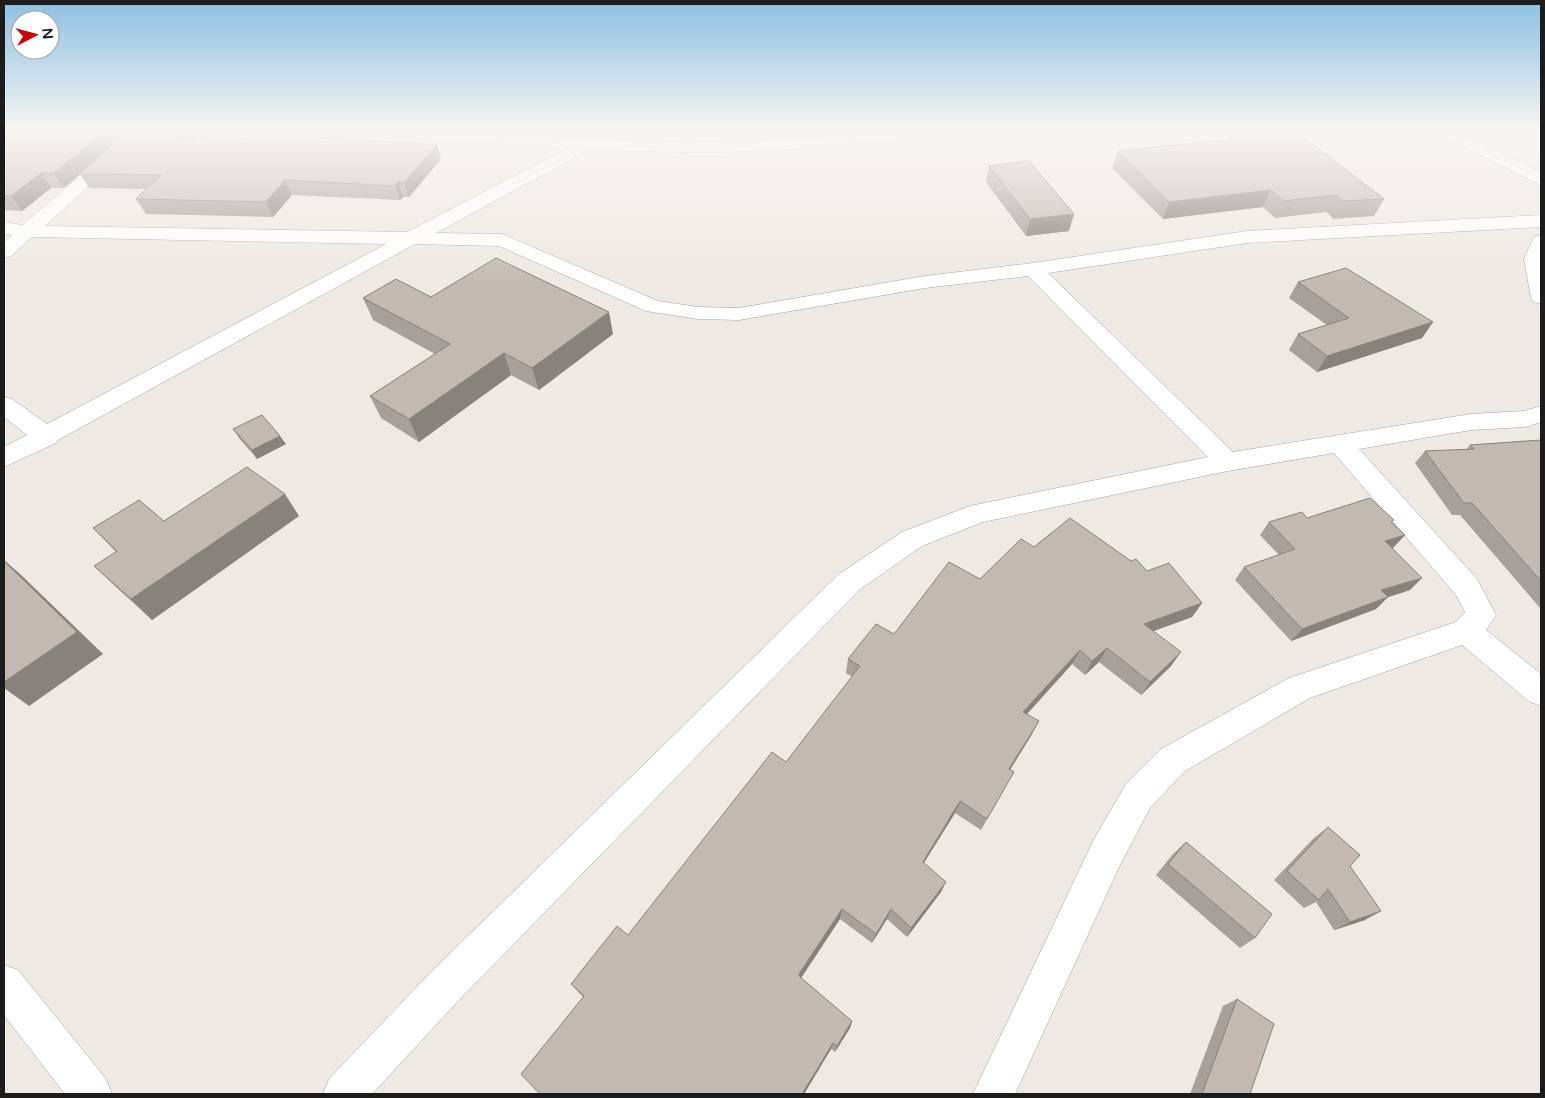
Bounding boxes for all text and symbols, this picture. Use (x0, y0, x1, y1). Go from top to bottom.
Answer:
north arrow (10, 10, 60, 60)
text: N (38, 27, 56, 40)

